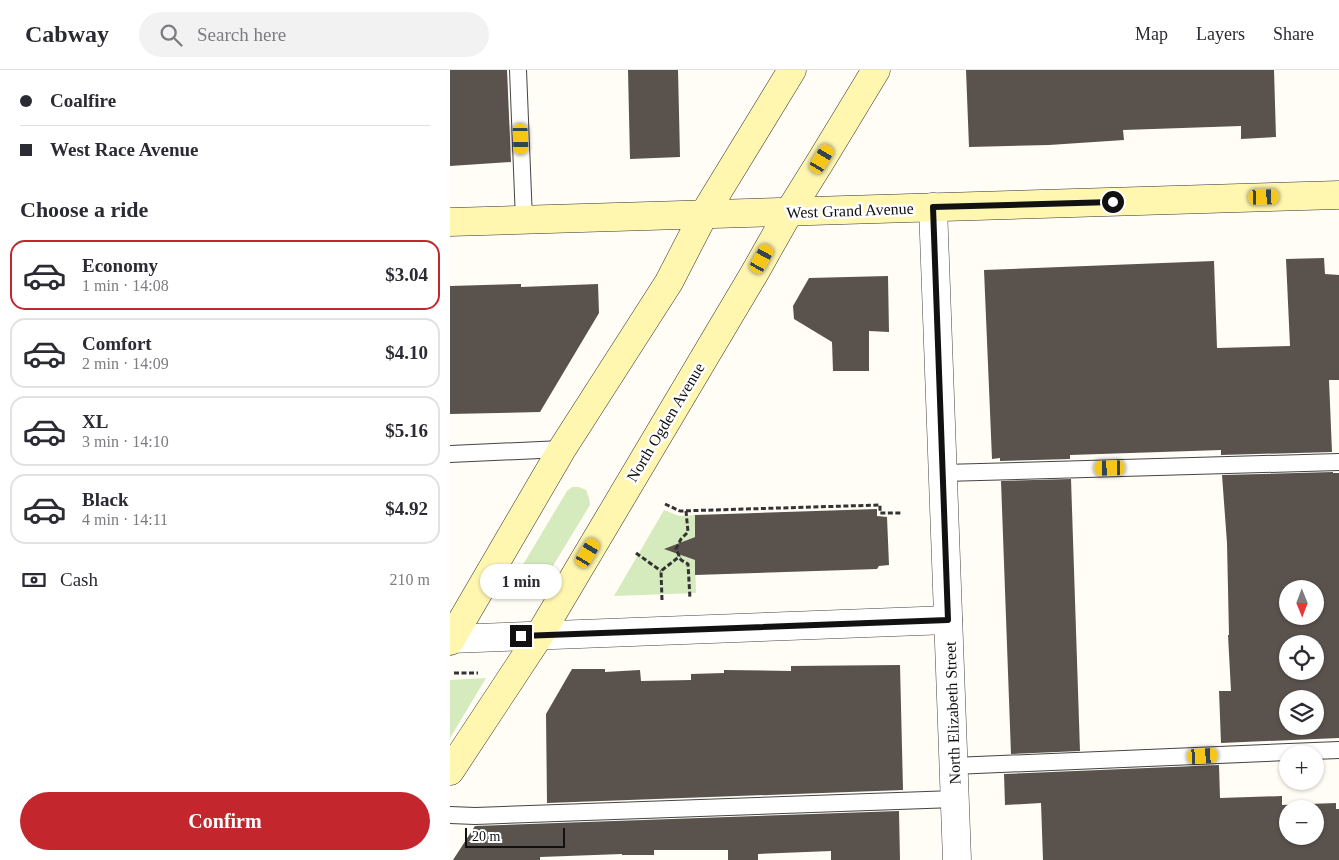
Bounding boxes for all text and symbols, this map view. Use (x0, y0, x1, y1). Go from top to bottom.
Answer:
search box (139, 12, 489, 57)
text: Cabway (25, 21, 109, 47)
icon: search (157, 21, 185, 49)
text: Search here (197, 24, 286, 45)
text: Map (1135, 24, 1168, 44)
text: Layers (1196, 24, 1245, 44)
text: Share (1273, 24, 1314, 44)
text: Coalfire (50, 90, 116, 111)
car (512, 124, 529, 154)
text: West Race Avenue (50, 139, 198, 160)
car (807, 142, 836, 176)
car (1248, 189, 1279, 205)
route start (1102, 191, 1124, 213)
text: Choose a ride (20, 197, 148, 222)
street label: West Grand Avenue (786, 200, 914, 221)
car (748, 242, 775, 276)
icon: car (22, 253, 67, 298)
text: Economy (82, 255, 158, 276)
text: $3.04 (385, 264, 428, 285)
text: 1 min · 14:08 (82, 277, 169, 294)
icon: car (22, 331, 67, 376)
text: Comfort (82, 333, 152, 354)
text: $4.10 (385, 342, 428, 363)
text: 2 min · 14:09 (82, 355, 169, 372)
street label: North Ogden Avenue (623, 360, 709, 485)
icon: car (22, 409, 67, 454)
text: XL (82, 411, 108, 432)
text: $5.16 (385, 420, 428, 441)
text: 3 min · 14:10 (82, 433, 169, 450)
car (1094, 460, 1125, 476)
icon: car (22, 487, 67, 532)
text: Black (82, 489, 128, 510)
text: $4.92 (385, 498, 428, 519)
text: 4 min · 14:11 (82, 511, 168, 528)
car (573, 536, 602, 570)
callout: 1 min (480, 564, 562, 598)
icon: cash (20, 566, 48, 594)
text: Cash (60, 569, 98, 590)
text: 210 m (390, 571, 430, 588)
text: 1 min (502, 573, 540, 590)
north arrow (1279, 580, 1324, 625)
map controls (1279, 580, 1324, 845)
route end (510, 625, 532, 647)
button: locate (1279, 635, 1324, 680)
street label: North Elizabeth Street (941, 641, 963, 785)
button: layers (1279, 690, 1324, 735)
button: + (1279, 745, 1324, 790)
car (1187, 748, 1218, 764)
button: Confirm (20, 792, 430, 850)
button: − (1279, 800, 1324, 845)
scale bar (465, 825, 565, 848)
text: 20 m (472, 829, 500, 844)

